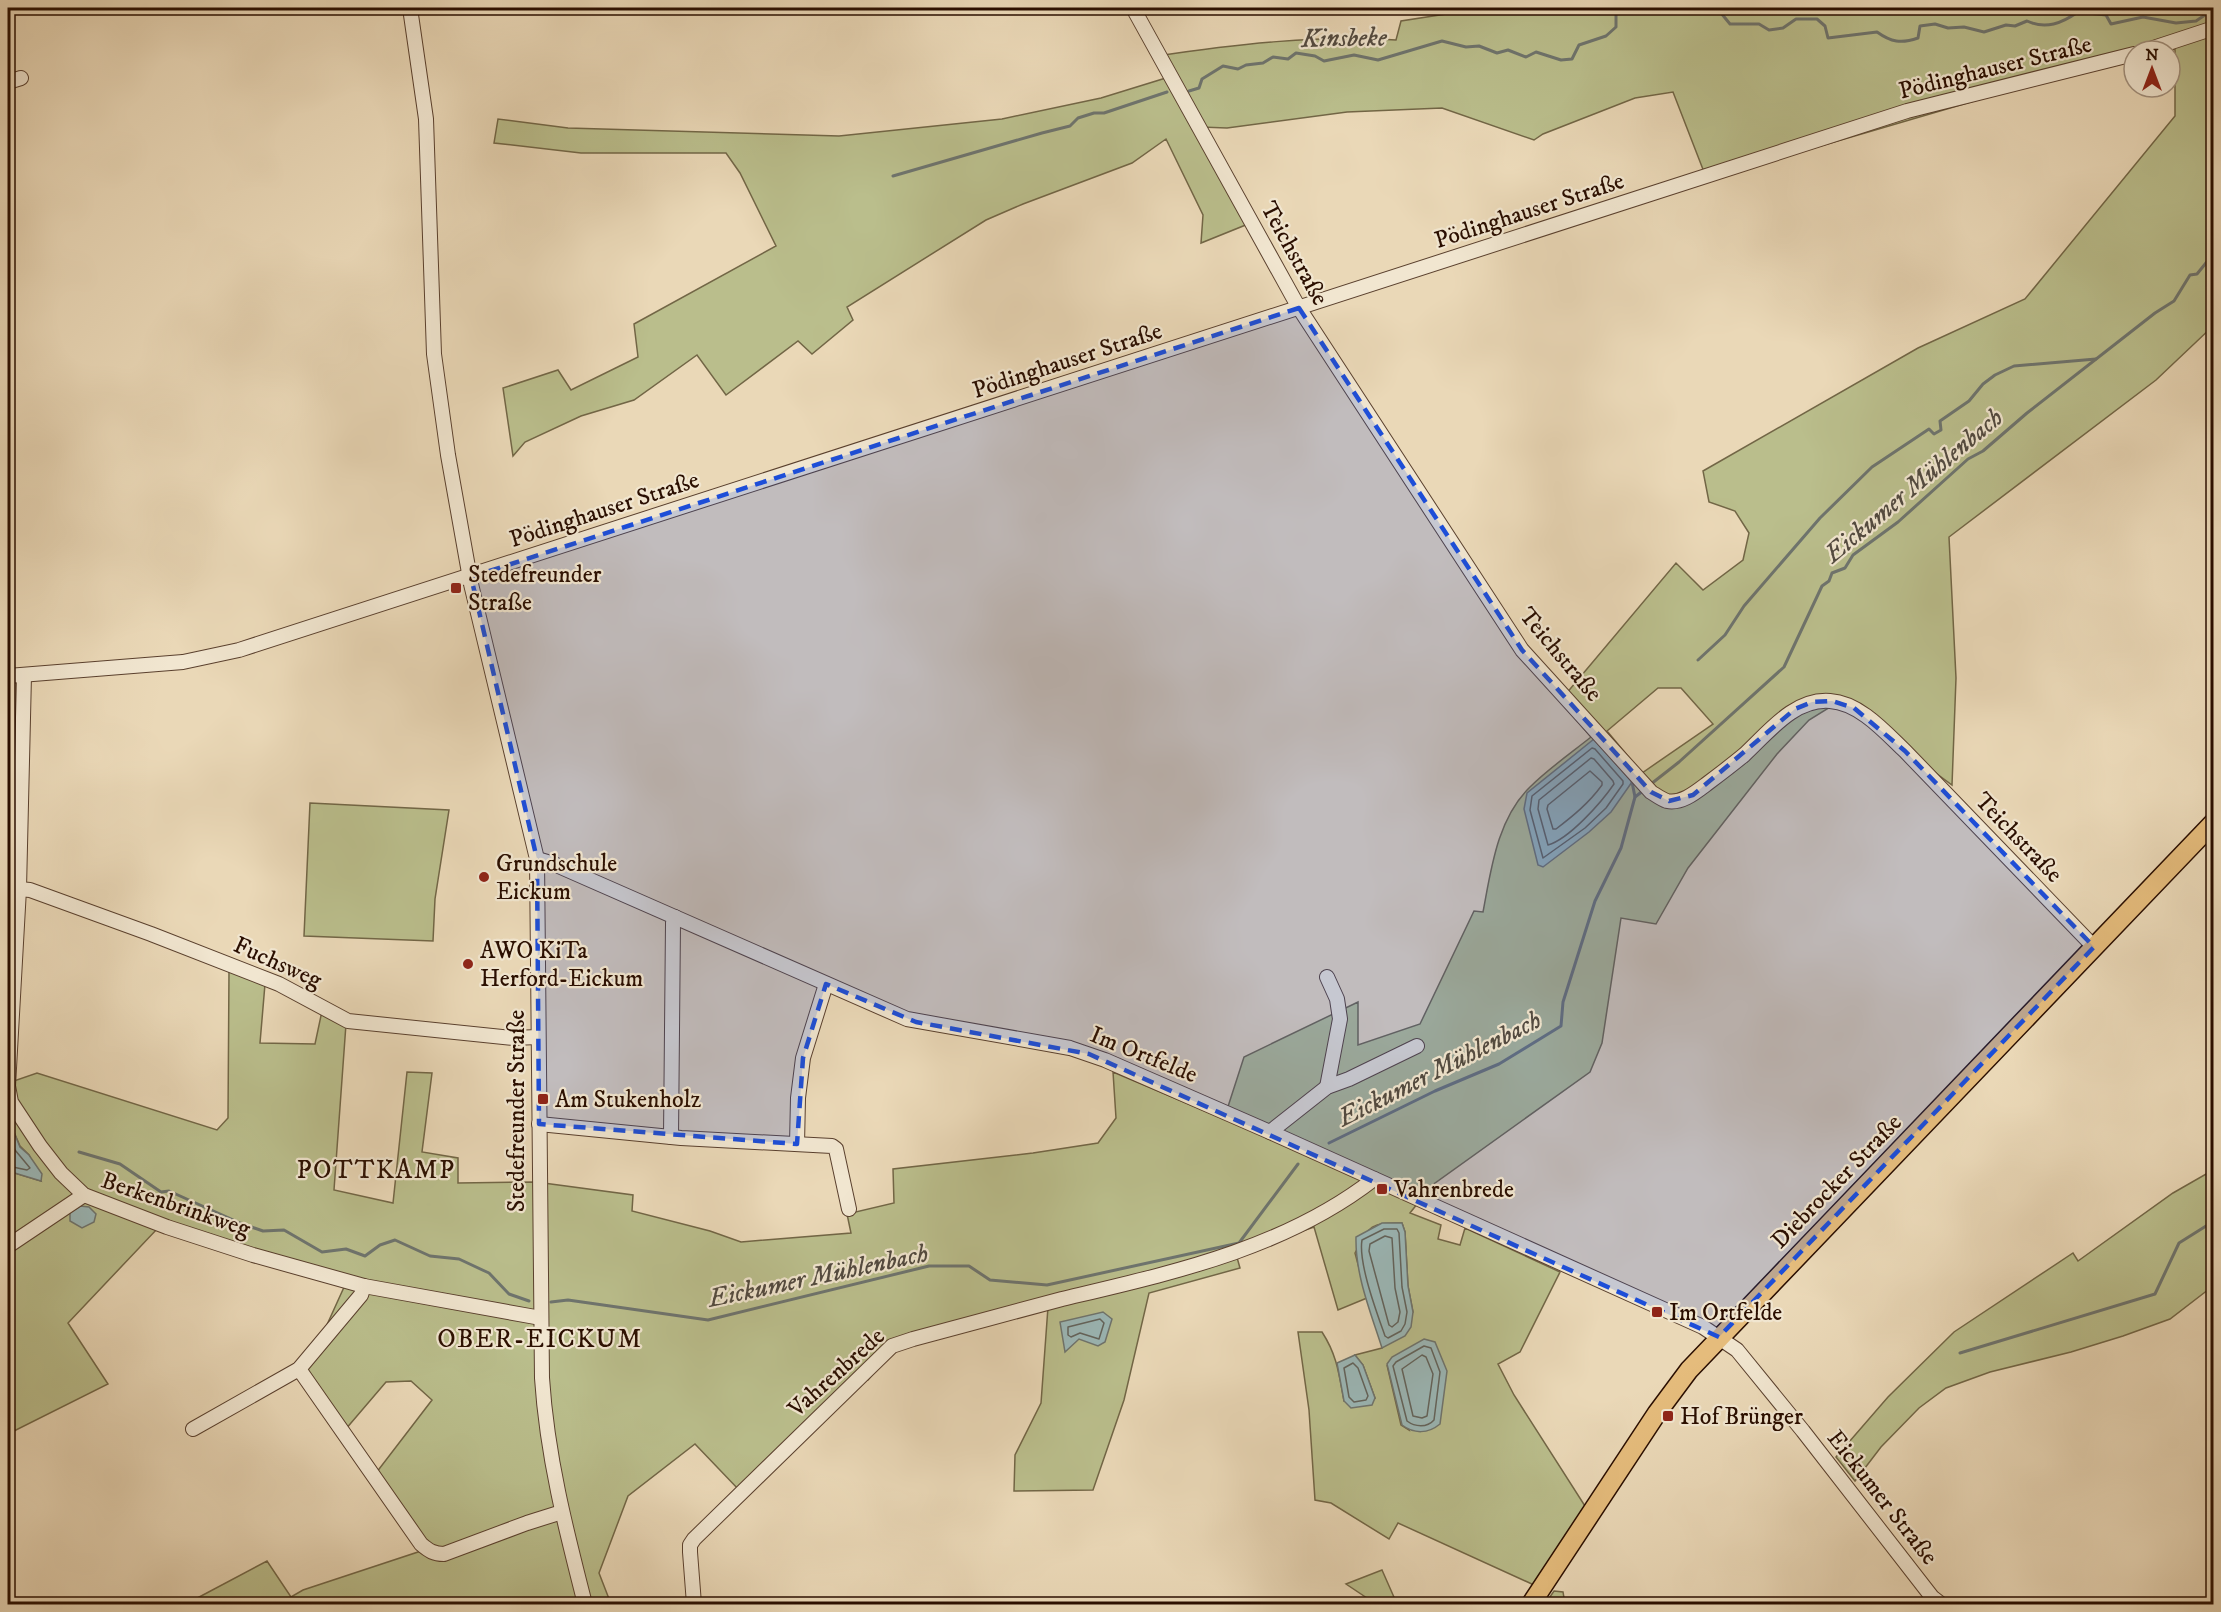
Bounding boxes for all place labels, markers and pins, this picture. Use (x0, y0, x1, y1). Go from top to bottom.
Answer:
place label: Stedefreunder Straße (468, 560, 602, 618)
marker: Stedefreunder Straße (449, 581, 463, 595)
place label: Grundschule Eickum (496, 849, 617, 907)
marker: Grundschule Eickum (477, 870, 491, 884)
place label: AWO KiTa Herford-Eickum (480, 936, 643, 994)
marker: AWO KiTa Herford-Eickum (461, 957, 475, 971)
place label: Am Stukenholz (555, 1085, 702, 1115)
marker: Am Stukenholz (536, 1092, 550, 1106)
place label: Vahrenbrede (1393, 1175, 1514, 1205)
marker: Vahrenbrede (1375, 1182, 1389, 1196)
place label: Im Ortfelde (1669, 1298, 1782, 1328)
marker: Im Ortfelde (1650, 1305, 1664, 1319)
place label: Hof Brünger (1680, 1402, 1803, 1432)
marker: Hof Brünger (1661, 1409, 1675, 1423)

